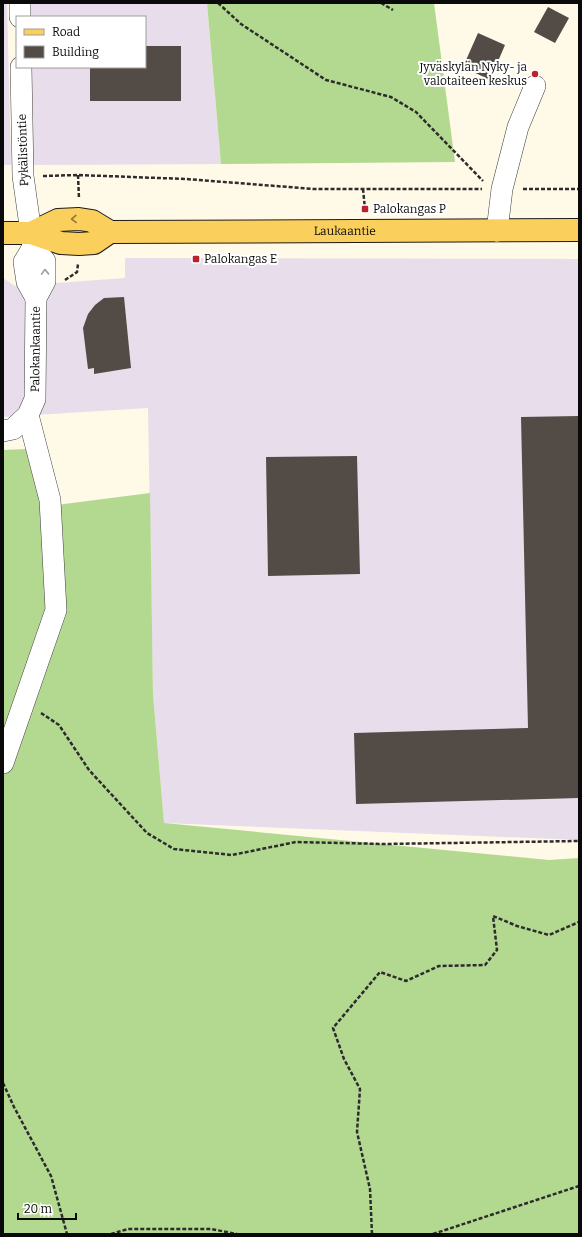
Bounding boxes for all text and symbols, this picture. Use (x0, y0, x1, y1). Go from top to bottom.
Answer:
legend (16, 16, 146, 68)
text: Road (52, 25, 80, 39)
text: Building (52, 45, 99, 59)
place label: Jyväskylän Nyky- ja valotaiteen keskus (418, 60, 527, 88)
marker: Jyväskylän Nyky- ja valotaiteen keskus (530, 69, 540, 79)
street label: Pykälistöntie (15, 114, 31, 186)
place label: Palokangas P (373, 202, 446, 216)
marker: Palokangas P (360, 204, 370, 214)
one-way arrow (71, 215, 77, 224)
street label: Laukaantie (314, 224, 376, 238)
place label: Palokangas E (204, 252, 277, 266)
marker: Palokangas E (191, 254, 201, 264)
one-way arrow (41, 269, 49, 275)
street label: Palokankaantie (28, 306, 43, 392)
scale bar (18, 1195, 76, 1221)
text: 20 m (24, 1202, 53, 1216)

